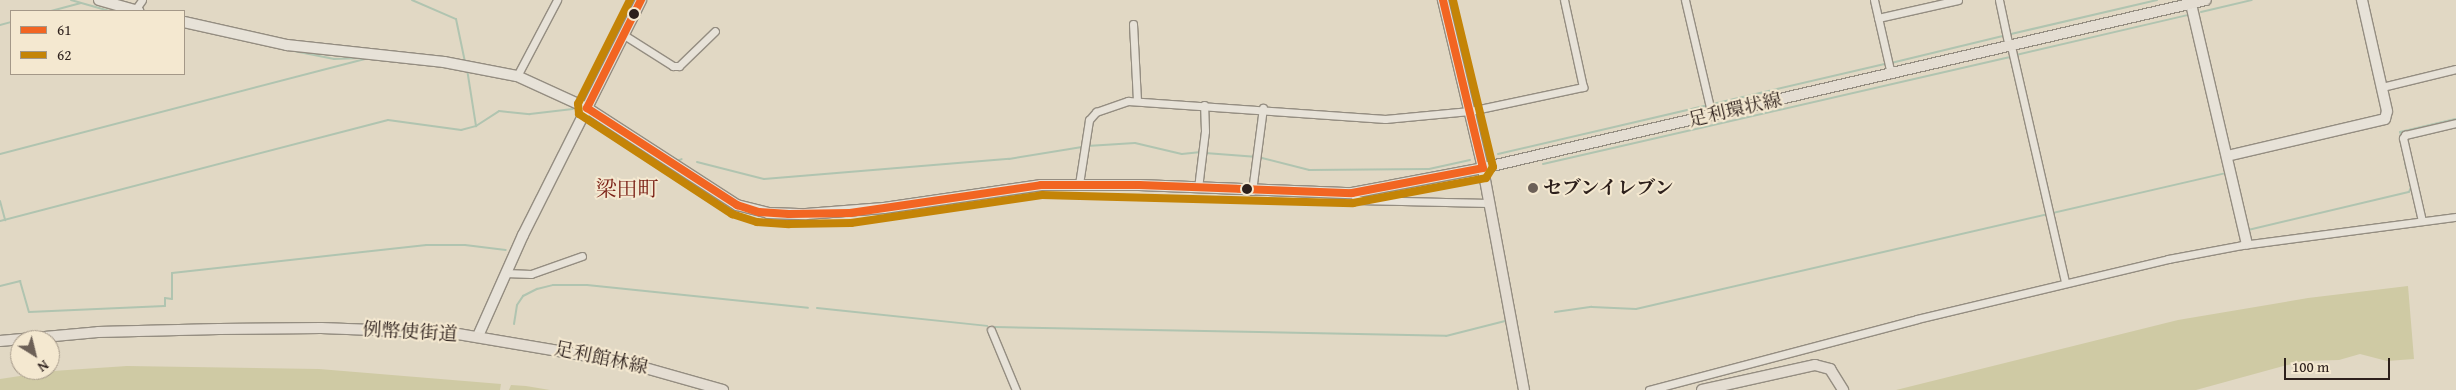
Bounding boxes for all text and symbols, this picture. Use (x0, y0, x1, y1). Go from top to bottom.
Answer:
unlabelled marker (629, 9, 639, 19)
legend (10, 10, 185, 75)
text: 61 (57, 19, 71, 40)
text: 62 (57, 44, 71, 65)
street label: 足利環状線 (1686, 88, 1784, 132)
district label: 梁田町 (596, 176, 658, 202)
place label: セブンイレブン (1543, 177, 1676, 199)
marker: セブンイレブン (1527, 182, 1539, 194)
unlabelled marker (1242, 184, 1252, 194)
street label: 例幣使街道 (362, 318, 458, 346)
north arrow (10, 330, 60, 380)
street label: 足利館林線 (552, 337, 650, 379)
scale bar (2286, 348, 2392, 380)
text: N (34, 355, 53, 377)
text: 100 m (2292, 356, 2329, 377)

